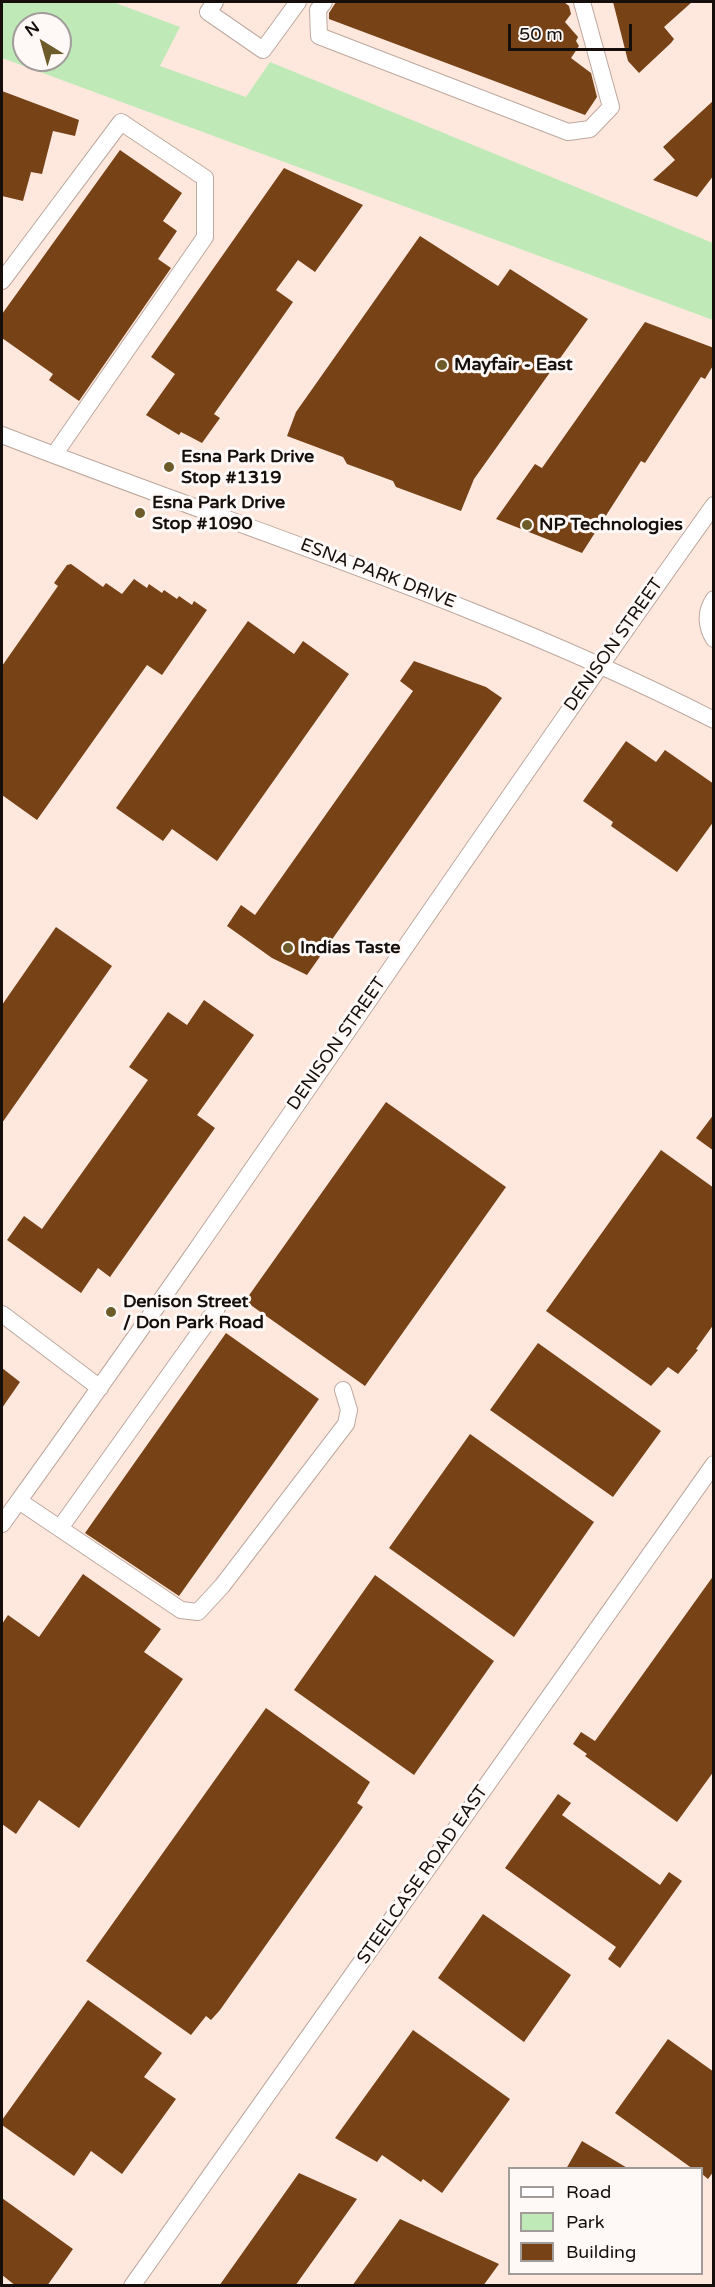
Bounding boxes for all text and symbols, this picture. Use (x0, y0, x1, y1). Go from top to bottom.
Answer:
north arrow (12, 12, 72, 72)
scale bar (511, 12, 636, 50)
text: N (21, 17, 44, 41)
text: 50 m (519, 23, 563, 45)
place label: Mayfair - East (454, 354, 573, 376)
marker: Mayfair - East (435, 358, 449, 372)
place label: Esna Park Drive Stop #1319 (181, 446, 314, 488)
marker: Esna Park Drive Stop #1319 (162, 460, 176, 474)
place label: Esna Park Drive Stop #1090 (152, 492, 285, 534)
marker: Esna Park Drive Stop #1090 (133, 506, 147, 520)
place label: NP Technologies (539, 514, 683, 536)
marker: NP Technologies (520, 518, 534, 532)
street label: ESNA PARK DRIVE (297, 534, 459, 614)
street label: DENISON STREET (560, 574, 668, 716)
place label: Indias Taste (300, 937, 400, 959)
marker: Indias Taste (281, 941, 295, 955)
street label: DENISON STREET (283, 973, 391, 1115)
place label: Denison Street / Don Park Road (123, 1291, 264, 1334)
marker: Denison Street / Don Park Road (104, 1305, 118, 1319)
street label: STEELCASE ROAD EAST (353, 1782, 493, 1968)
legend (508, 2167, 703, 2275)
text: Road (566, 2181, 611, 2203)
text: Park (566, 2211, 604, 2233)
text: Building (566, 2241, 636, 2263)

